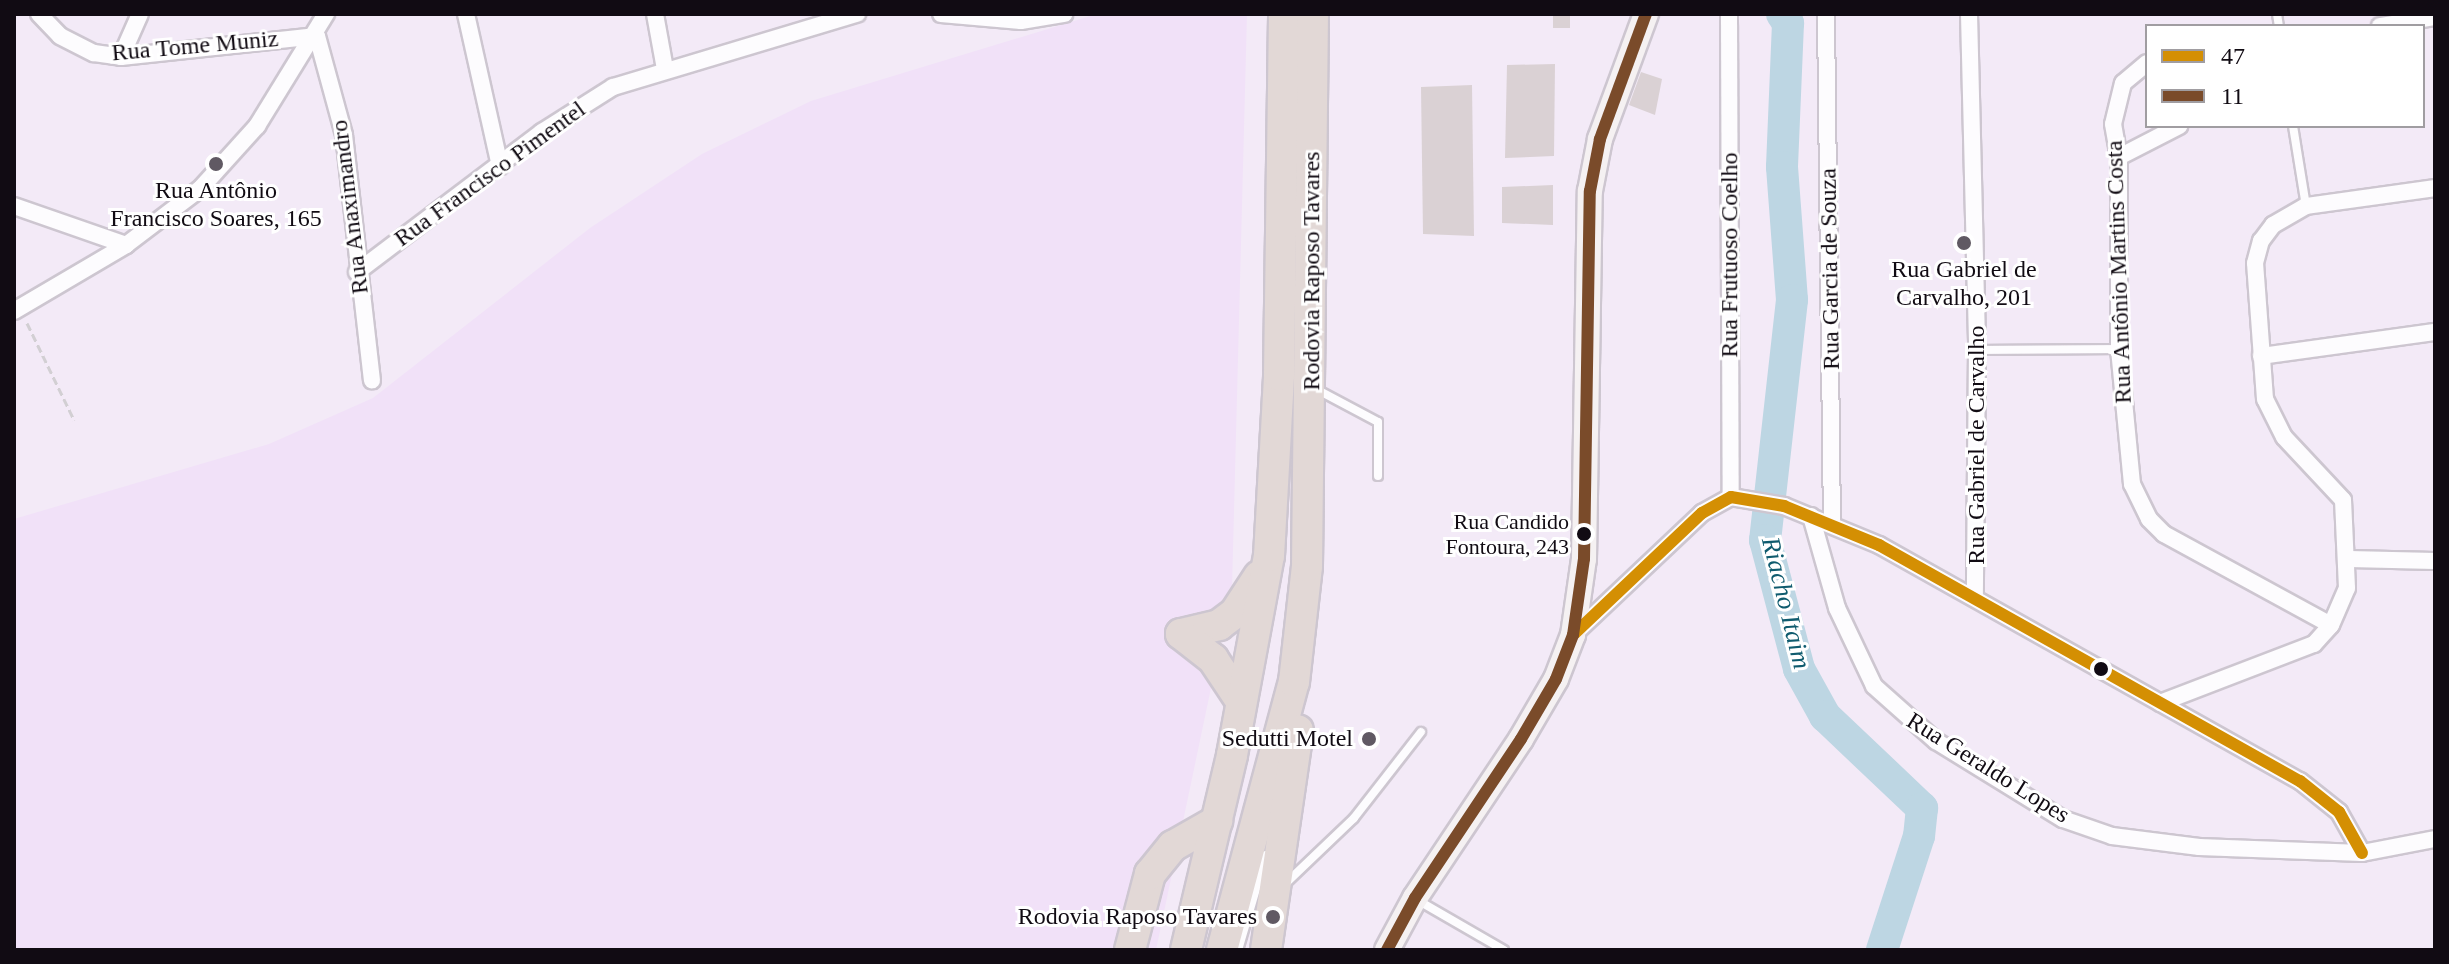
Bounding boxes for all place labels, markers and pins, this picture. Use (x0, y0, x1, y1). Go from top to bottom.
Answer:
marker: Rua Antônio Francisco Soares, 165 (207, 155, 225, 173)
place label: Rua Antônio Francisco Soares, 165 (110, 177, 322, 233)
marker: Rua Gabriel de Carvalho, 201 (1955, 234, 1973, 252)
place label: Rua Gabriel de Carvalho, 201 (1891, 256, 2037, 312)
place label: Rua Candido Fontoura, 243 (1446, 508, 1569, 560)
marker: Rua Candido Fontoura, 243 (1576, 526, 1592, 542)
unlabelled marker (2093, 661, 2109, 677)
place label: Sedutti Motel (1222, 725, 1353, 753)
marker: Sedutti Motel (1360, 730, 1378, 748)
place label: Rodovia Raposo Tavares (1017, 903, 1257, 931)
marker: Rodovia Raposo Tavares (1264, 908, 1282, 926)

